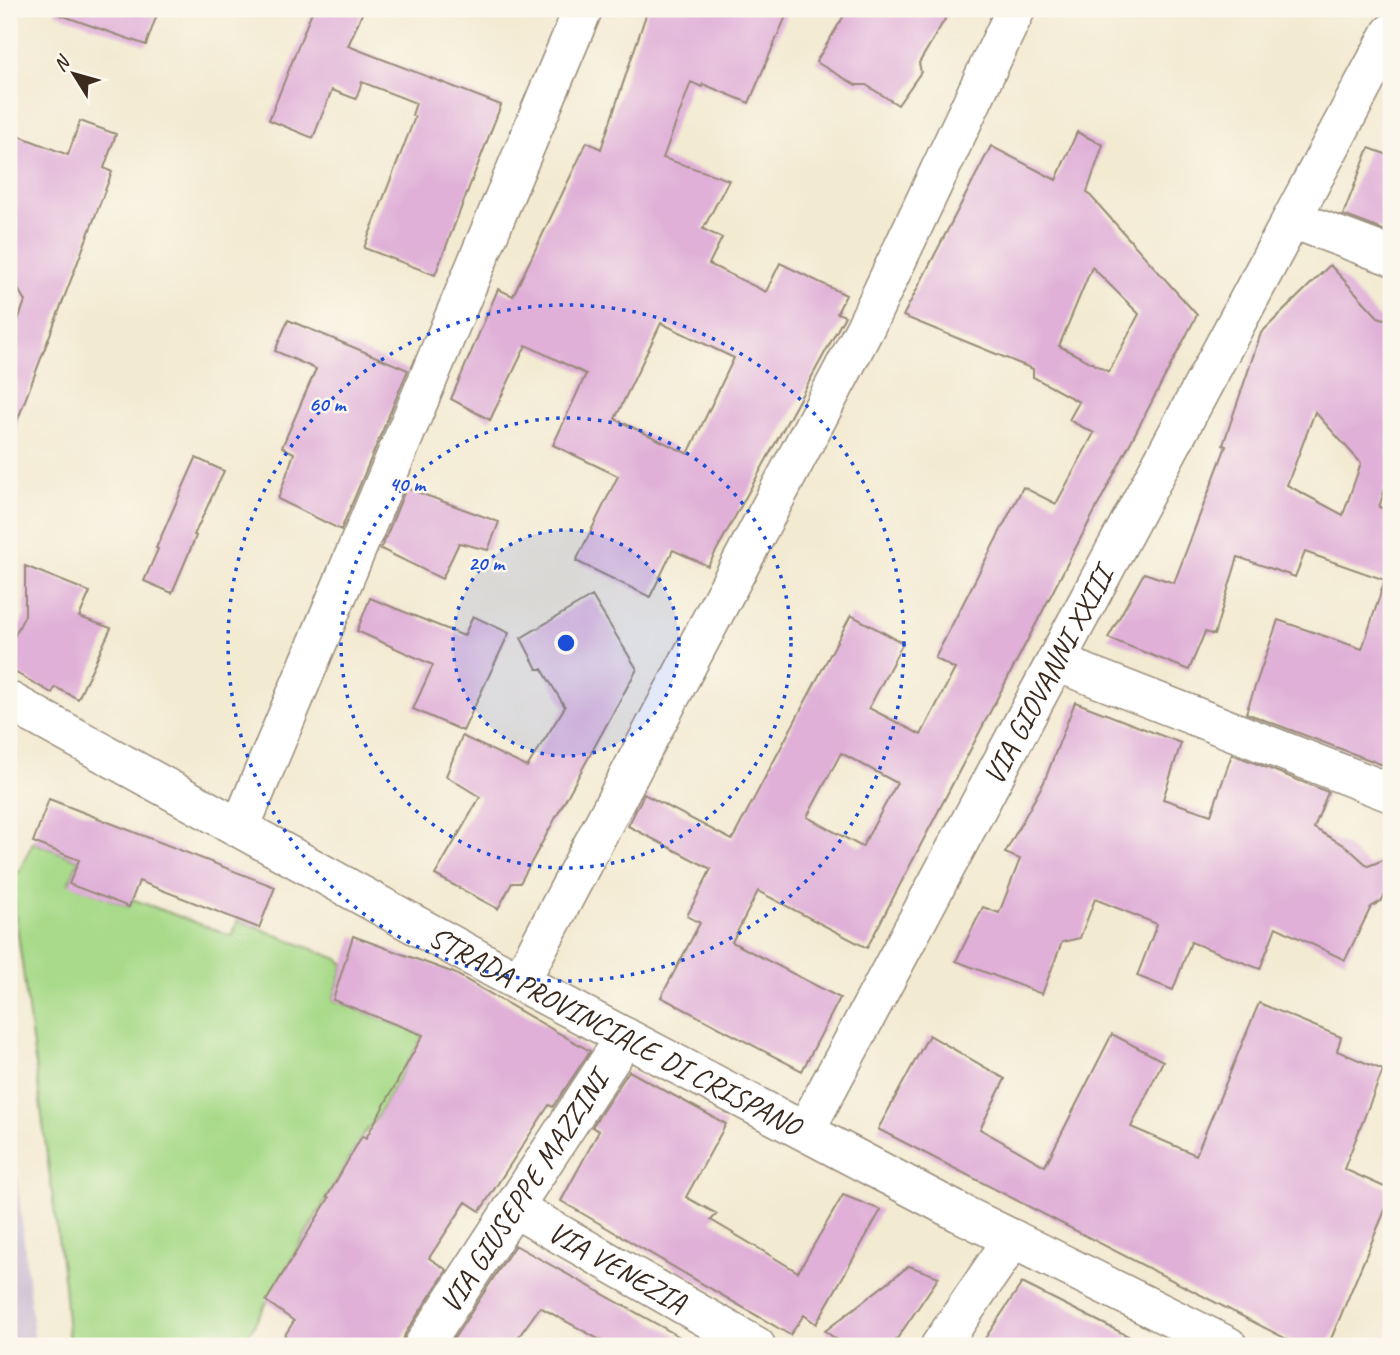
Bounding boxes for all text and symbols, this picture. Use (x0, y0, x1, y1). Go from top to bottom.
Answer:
north arrow (38, 38, 108, 108)
text: N (48, 50, 76, 76)
text: 60 m (309, 391, 347, 417)
text: 40 m (389, 471, 427, 497)
text: 20 m (468, 550, 506, 576)
street label: VIA GIOVANNI XXIII (974, 555, 1124, 791)
centre of rings (554, 631, 578, 655)
street label: STRADA PROVINCIALE DI CRISPANO (422, 917, 810, 1146)
street label: VIA GIUSEPPE MAZZINI (431, 1059, 620, 1320)
street label: VIA VENEZIA (541, 1213, 694, 1322)

